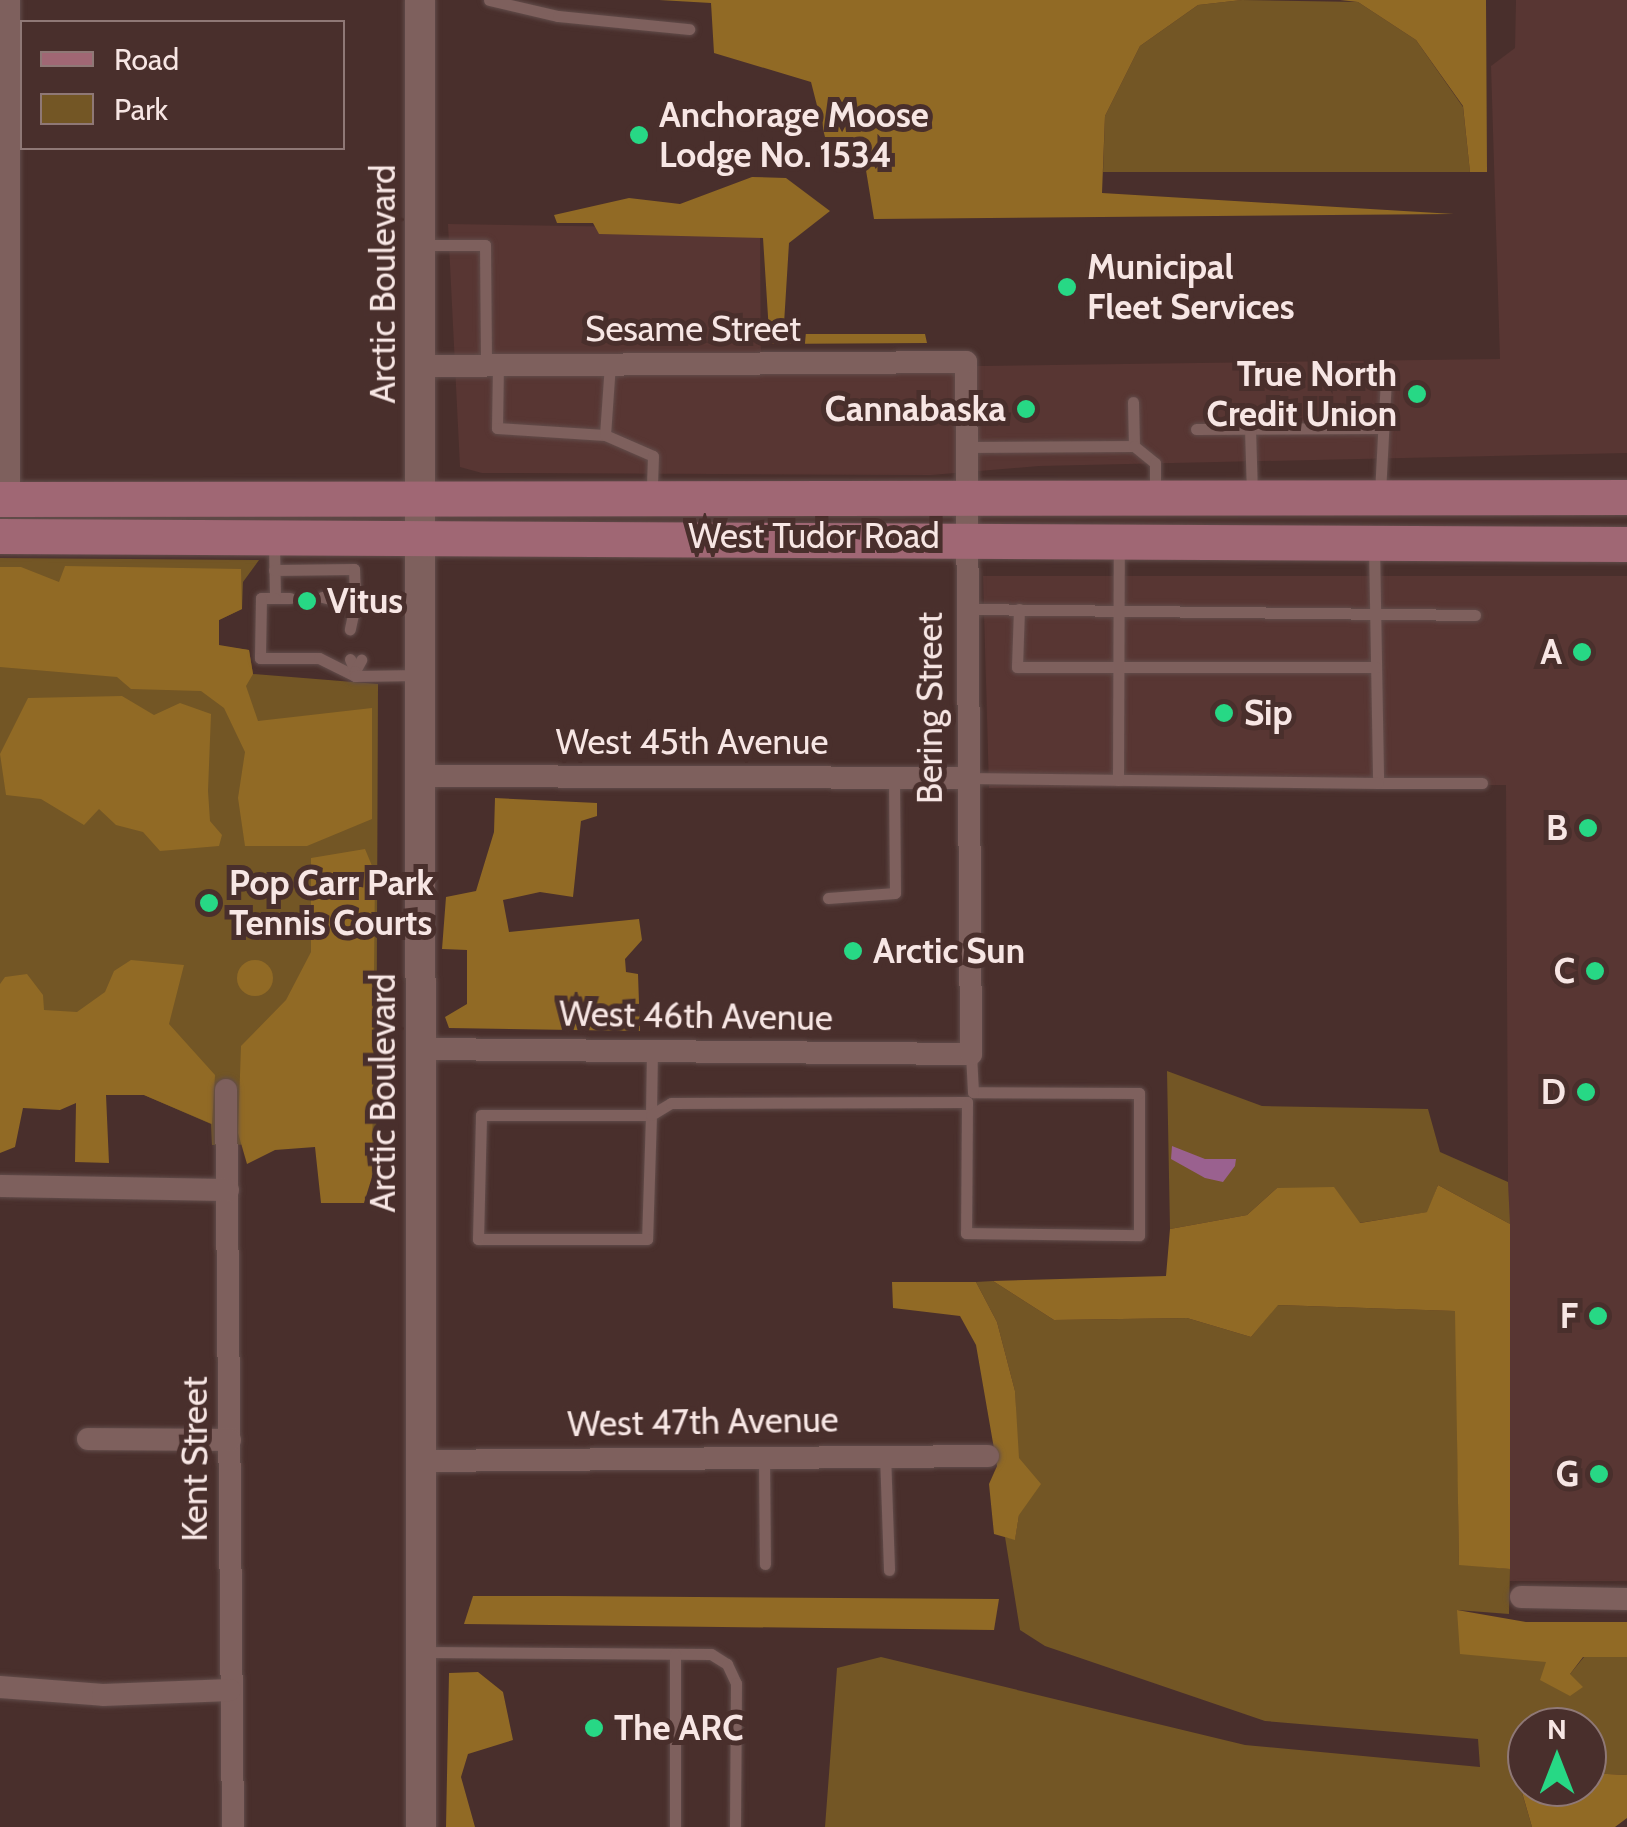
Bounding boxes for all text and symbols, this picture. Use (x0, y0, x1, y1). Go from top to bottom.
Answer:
legend (20, 20, 345, 150)
text: Road (114, 41, 179, 78)
text: Park (114, 91, 168, 128)
place label: Anchorage Moose Lodge No. 1534 (659, 94, 929, 176)
marker: Anchorage Moose Lodge No. 1534 (628, 124, 650, 146)
street label: Arctic Boulevard (362, 164, 404, 404)
place label: Municipal Fleet Services (1087, 246, 1294, 328)
marker: Municipal Fleet Services (1056, 276, 1078, 298)
street label: Sesame Street (585, 308, 801, 350)
place label: True North Credit Union (1207, 353, 1397, 435)
marker: True North Credit Union (1406, 383, 1428, 405)
place label: Cannabaska (825, 388, 1006, 430)
marker: Cannabaska (1015, 398, 1037, 420)
street label: West Tudor Road (688, 515, 940, 557)
place label: Vitus (327, 580, 403, 622)
marker: Vitus (296, 590, 318, 612)
street label: Bering Street (909, 612, 951, 804)
place label: A (1540, 631, 1562, 673)
marker: A (1571, 641, 1593, 663)
place label: Sip (1244, 692, 1293, 734)
marker: Sip (1213, 702, 1235, 724)
street label: West 45th Avenue (556, 721, 828, 763)
place label: B (1546, 807, 1568, 849)
marker: B (1577, 817, 1599, 839)
place label: Pop Carr Park Tennis Courts (229, 862, 433, 944)
marker: Pop Carr Park Tennis Courts (198, 892, 220, 914)
place label: Arctic Sun (873, 930, 1025, 972)
marker: Arctic Sun (842, 940, 864, 962)
place label: C (1554, 950, 1575, 992)
marker: C (1584, 960, 1606, 982)
street label: Arctic Boulevard (362, 973, 404, 1213)
street label: West 46th Avenue (559, 993, 833, 1039)
place label: D (1541, 1071, 1566, 1113)
marker: D (1575, 1081, 1597, 1103)
place label: F (1560, 1295, 1578, 1337)
marker: F (1587, 1305, 1609, 1327)
street label: Kent Street (174, 1376, 216, 1542)
street label: West 47th Avenue (567, 1399, 839, 1445)
place label: G (1556, 1453, 1579, 1495)
marker: G (1588, 1463, 1610, 1485)
place label: The ARC (614, 1707, 743, 1749)
north arrow (1507, 1707, 1607, 1807)
text: N (1547, 1712, 1567, 1746)
marker: The ARC (583, 1717, 605, 1739)

